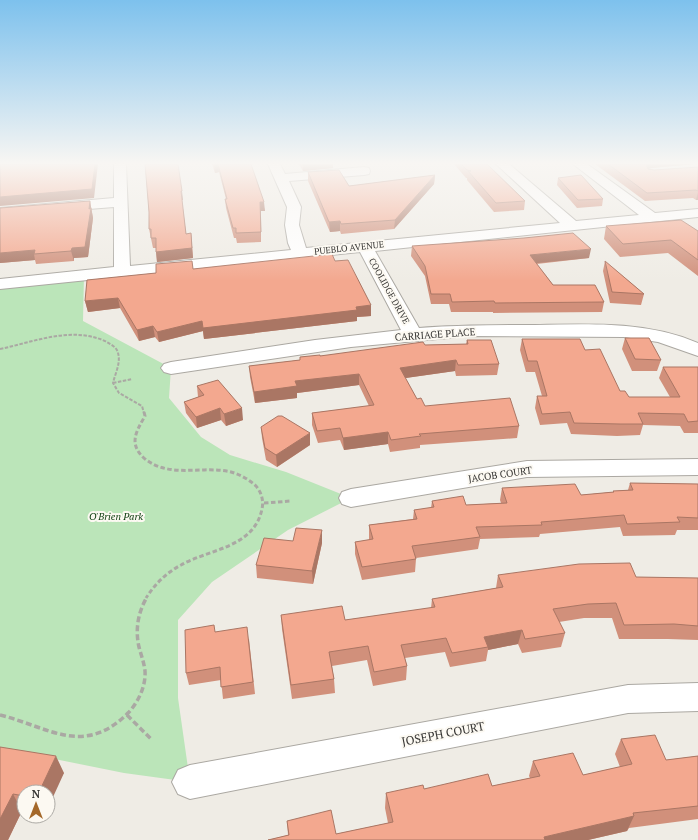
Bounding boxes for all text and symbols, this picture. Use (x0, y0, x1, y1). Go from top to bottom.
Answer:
street label: PUEBLO AVENUE (314, 238, 384, 258)
street label: COOLIDGE DRIVE (366, 256, 412, 326)
street label: CARRIAGE PLACE (394, 325, 476, 344)
street label: JACOB COURT (467, 464, 533, 485)
park label: O'Brien Park (89, 510, 143, 523)
street label: JOSEPH COURT (400, 718, 486, 749)
north arrow (16, 784, 56, 824)
text: N (32, 787, 41, 801)

